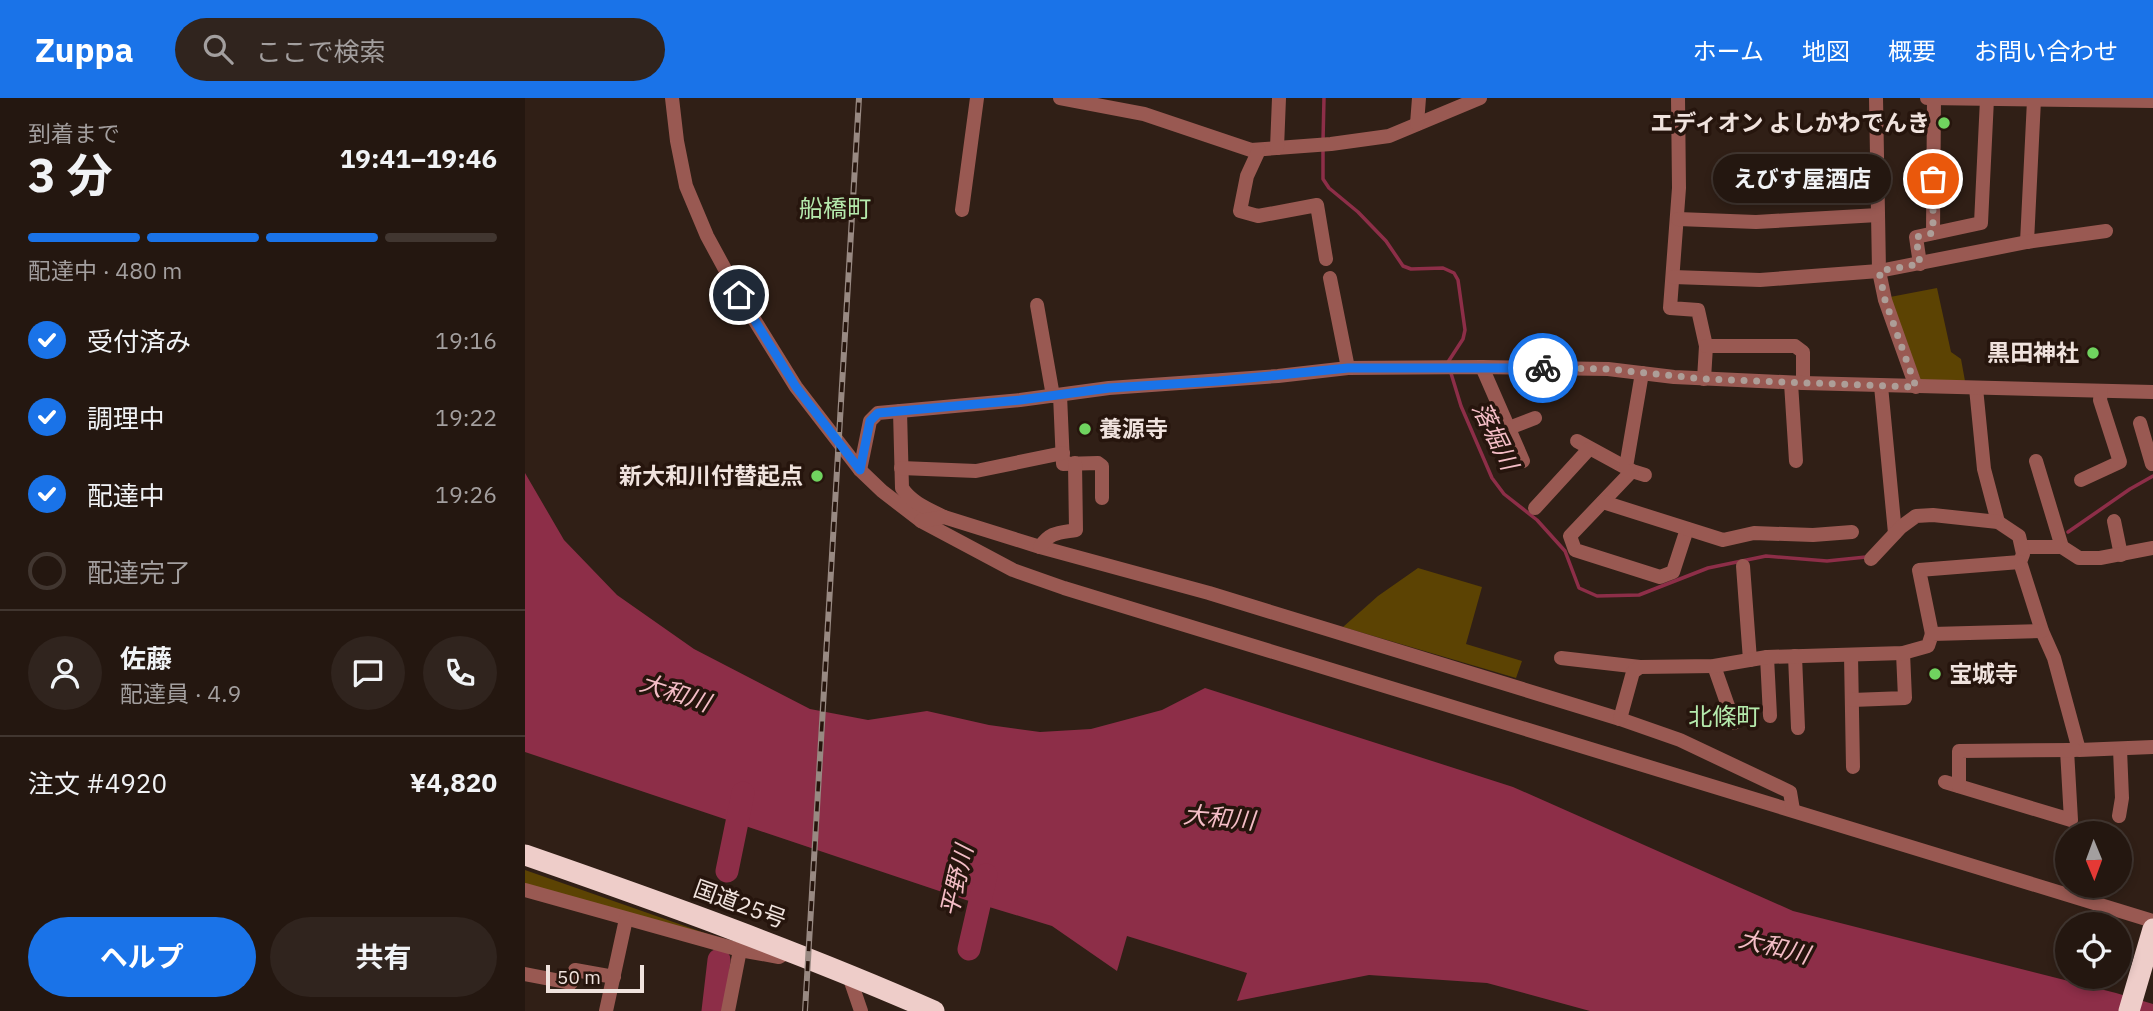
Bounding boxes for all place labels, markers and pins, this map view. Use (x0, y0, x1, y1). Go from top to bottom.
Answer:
place label: エディオン よしかわでんき (1650, 107, 1930, 137)
marker: エディオン よしかわでんき (1936, 115, 1952, 131)
pin (1903, 149, 1963, 209)
callout: えびす屋酒店 (1713, 154, 1891, 204)
pin (709, 265, 769, 325)
place label: 黒田神社 (1987, 337, 2079, 367)
marker: 黒田神社 (2085, 345, 2101, 361)
place label: 養源寺 (1099, 413, 1168, 443)
marker: 養源寺 (1077, 421, 1093, 437)
place label: 新大和川付替起点 (619, 460, 803, 490)
marker: 新大和川付替起点 (809, 468, 825, 484)
place label: 宝城寺 (1949, 658, 2018, 688)
marker: 宝城寺 (1927, 666, 1943, 682)

